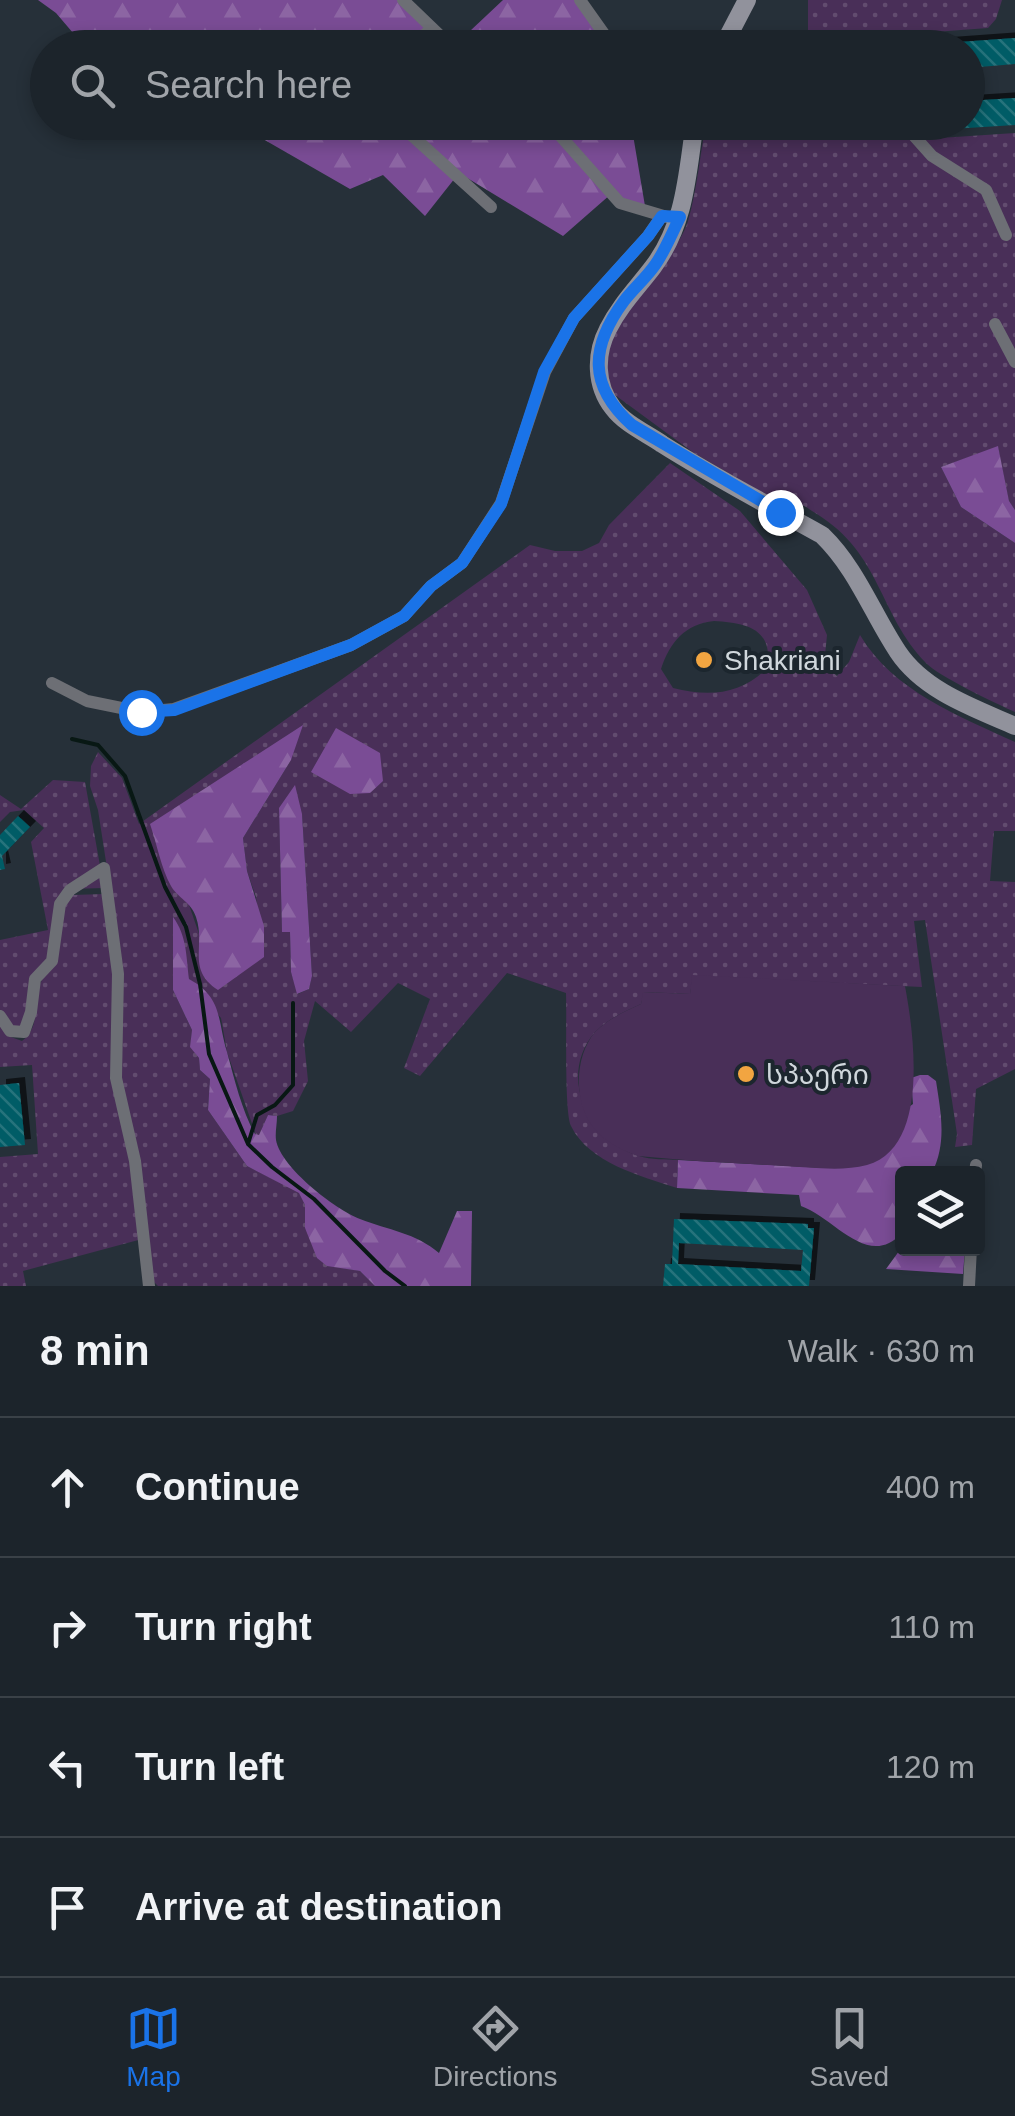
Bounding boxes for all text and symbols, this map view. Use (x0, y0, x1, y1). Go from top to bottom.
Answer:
search box (30, 30, 985, 140)
icon: search (65, 58, 120, 113)
text: Search here (145, 64, 352, 106)
route end (758, 490, 804, 536)
place label: Shakriani (724, 645, 841, 676)
marker: Shakriani (693, 649, 715, 671)
route start (119, 690, 165, 736)
place label: სპაერი (766, 1059, 869, 1091)
marker: სპაერი (735, 1063, 757, 1085)
map controls (895, 1166, 985, 1256)
button: layers (895, 1166, 985, 1256)
text: 8 min (40, 1327, 150, 1374)
text: Walk · 630 m (788, 1333, 975, 1369)
icon: ahead (40, 1460, 95, 1515)
text: Continue (135, 1466, 300, 1508)
text: 400 m (886, 1469, 975, 1505)
icon: right (40, 1600, 95, 1655)
text: Turn right (135, 1606, 312, 1648)
text: 110 m (888, 1609, 975, 1645)
icon: left (40, 1740, 95, 1795)
text: Turn left (135, 1746, 284, 1788)
text: 120 m (886, 1749, 975, 1785)
icon: arrive (40, 1880, 95, 1935)
text: Arrive at destination (135, 1886, 502, 1928)
tab: Map (126, 2001, 181, 2093)
tab: Directions (433, 2001, 558, 2093)
tab: Saved (810, 2001, 889, 2093)

